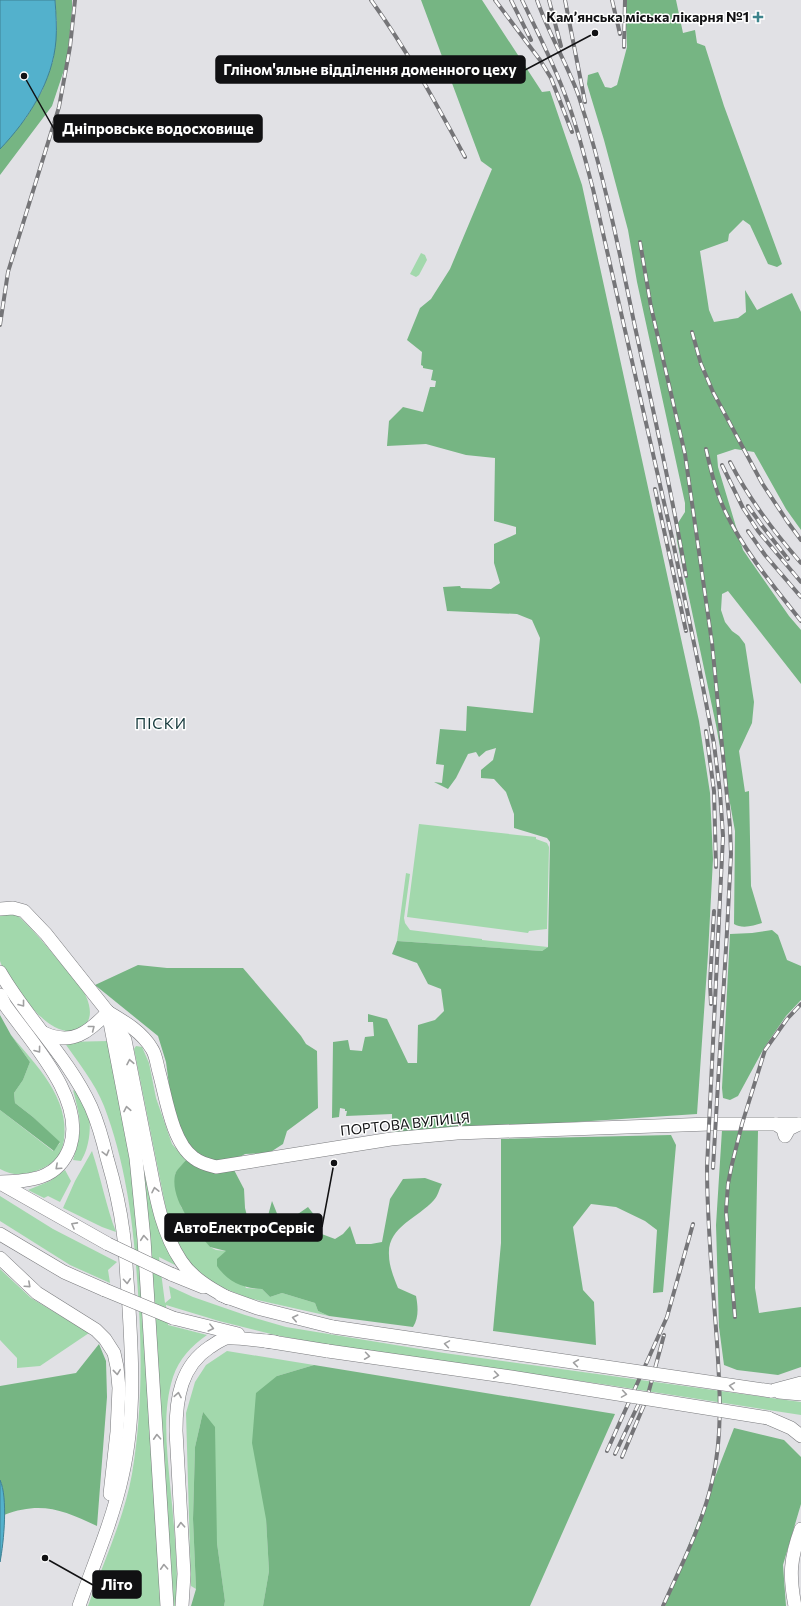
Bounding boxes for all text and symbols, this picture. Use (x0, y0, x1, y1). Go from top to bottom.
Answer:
place label: Кам’янська міська лікарня №1 (546, 8, 749, 25)
marker: Кам’янська міська лікарня №1 (752, 11, 764, 23)
callout: Гліном'яльне відділення доменного цеху (216, 56, 525, 83)
text: Гліном'яльне відділення доменного цеху (223, 60, 517, 78)
callout: Дніпровське водосховище (54, 115, 262, 142)
text: Дніпровське водосховище (62, 119, 254, 137)
district label: ПІСКИ (135, 714, 187, 732)
one-way arrow (17, 1000, 24, 1007)
one-way arrow (87, 1026, 94, 1033)
one-way arrow (33, 1046, 40, 1053)
one-way arrow (126, 1059, 134, 1066)
one-way arrow (123, 1106, 131, 1112)
street label: ПОРТОВА ВУЛИЦЯ (339, 1108, 471, 1139)
one-way arrow (101, 1149, 110, 1156)
one-way arrow (55, 1162, 63, 1169)
one-way arrow (151, 1187, 159, 1193)
callout: АвтоЕлектроСервіс (165, 1214, 322, 1241)
text: АвтоЕлектроСервіс (173, 1218, 315, 1236)
one-way arrow (71, 1223, 78, 1230)
one-way arrow (140, 1235, 149, 1241)
one-way arrow (122, 1278, 131, 1284)
one-way arrow (24, 1280, 31, 1287)
one-way arrow (291, 1315, 298, 1323)
one-way arrow (207, 1323, 214, 1332)
one-way arrow (444, 1341, 451, 1349)
one-way arrow (364, 1351, 370, 1360)
one-way arrow (573, 1359, 579, 1368)
one-way arrow (113, 1368, 122, 1375)
one-way arrow (492, 1370, 499, 1379)
one-way arrow (729, 1382, 736, 1391)
one-way arrow (621, 1389, 627, 1398)
one-way arrow (173, 1392, 182, 1399)
one-way arrow (152, 1434, 161, 1440)
one-way arrow (177, 1522, 185, 1528)
one-way arrow (160, 1564, 169, 1570)
callout: Літо (93, 1571, 141, 1598)
text: Літо (101, 1575, 133, 1593)

